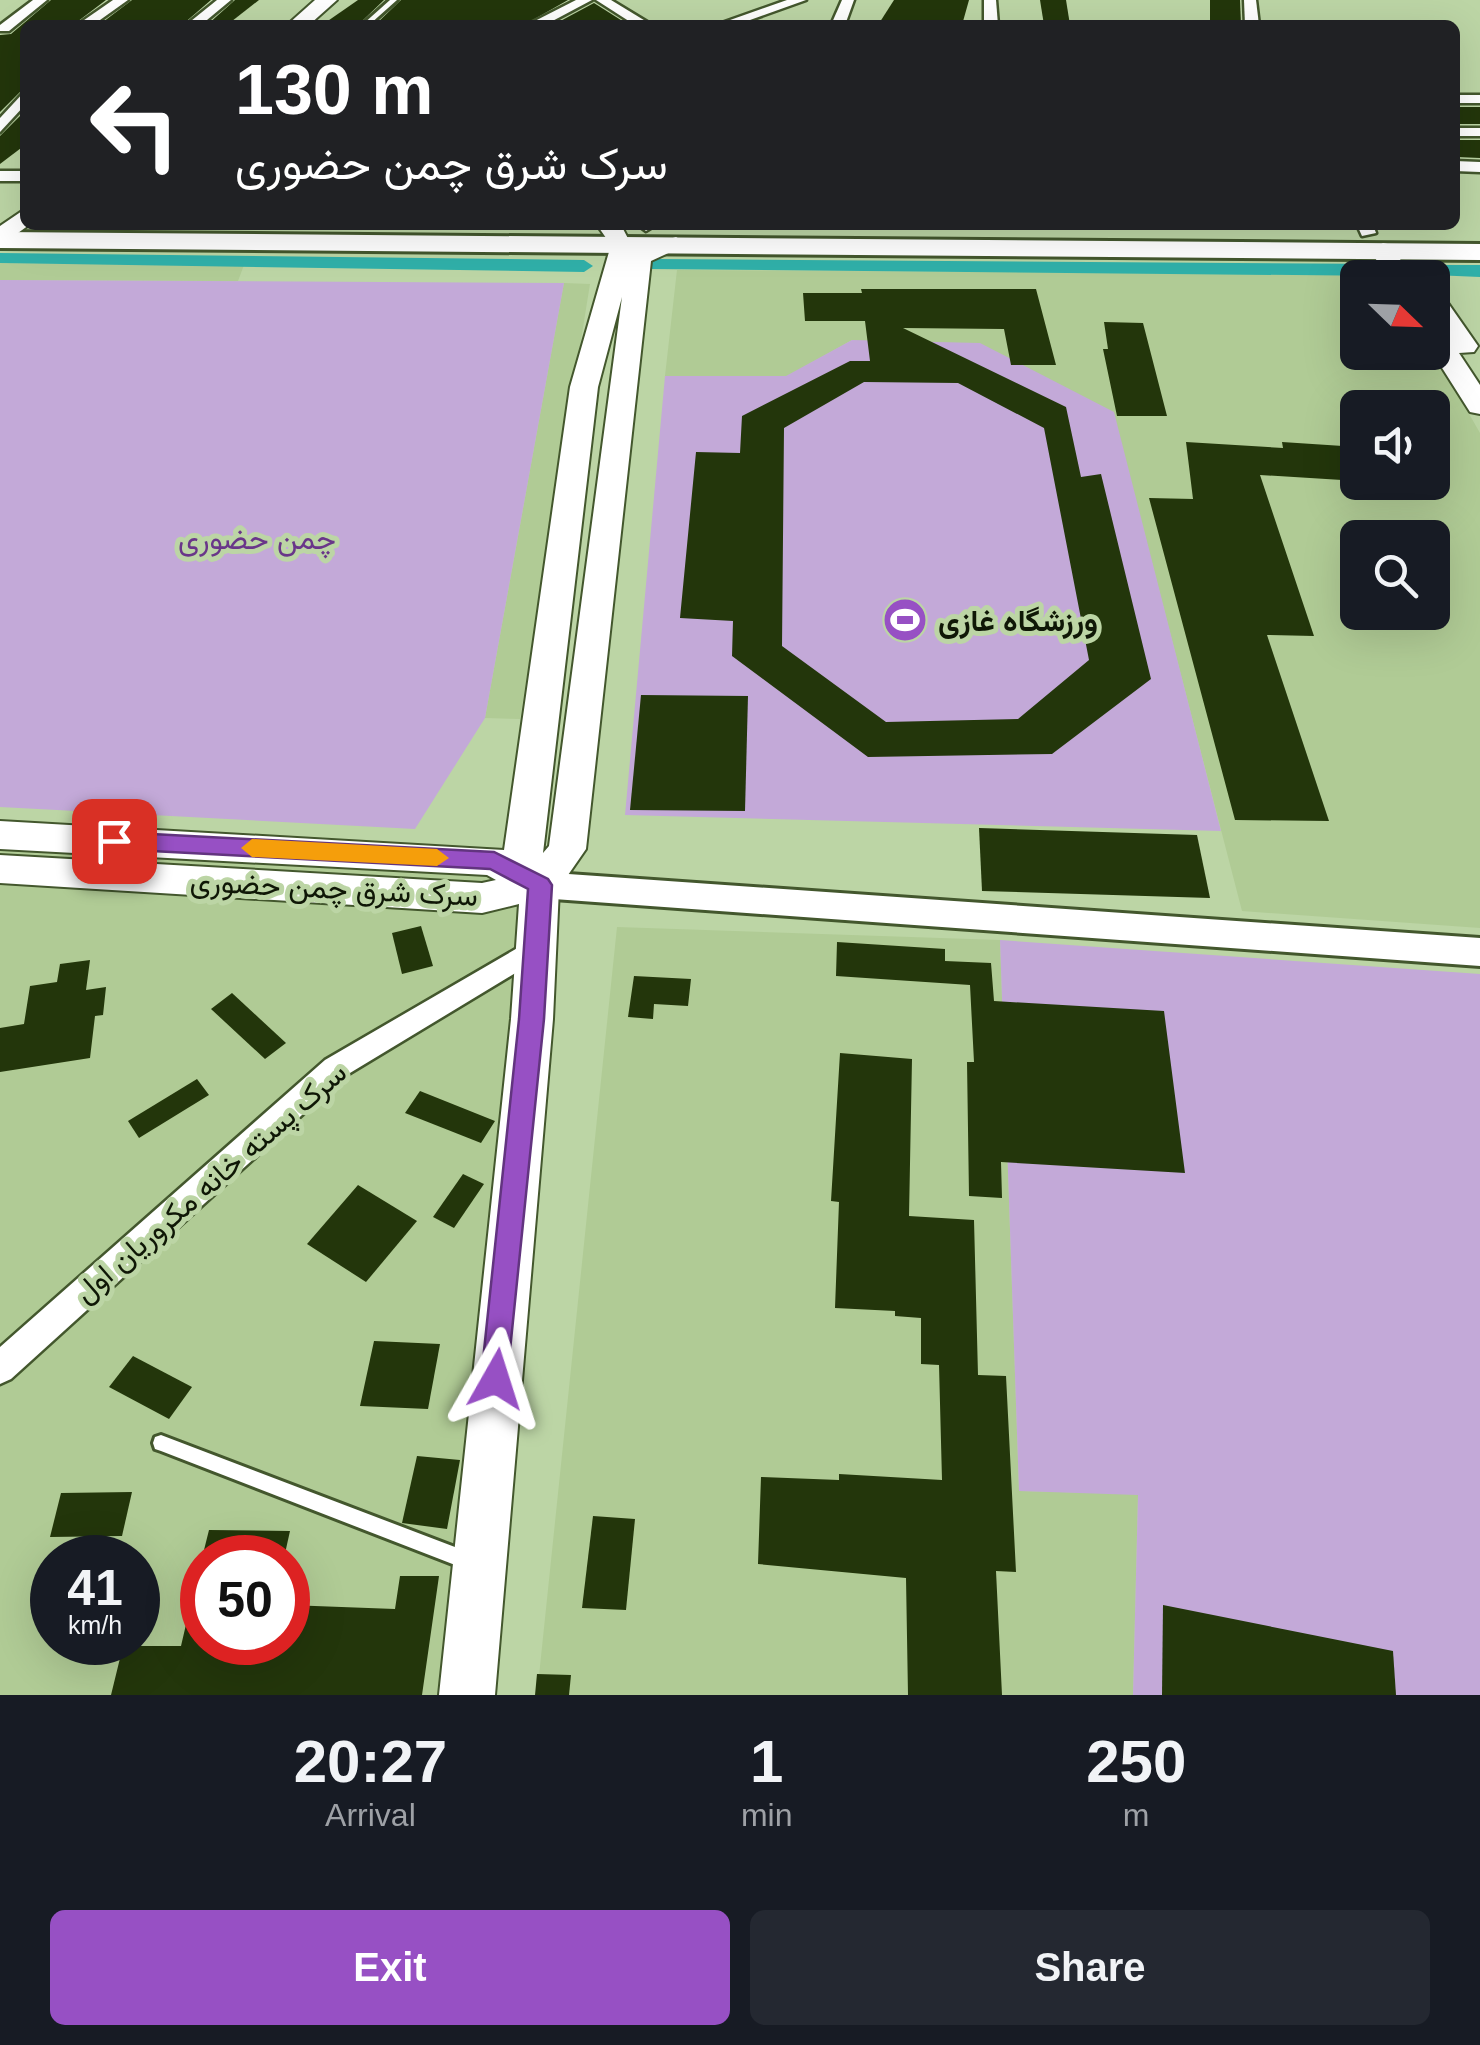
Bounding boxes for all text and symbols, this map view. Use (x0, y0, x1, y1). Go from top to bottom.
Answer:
text: 130 m (235, 51, 433, 129)
icon: left (70, 60, 200, 190)
text: سرک شرق چمن حضوری (235, 138, 668, 189)
north arrow (1340, 260, 1450, 370)
map controls (1340, 260, 1450, 630)
button: sound (1340, 390, 1450, 500)
button: search (1340, 520, 1450, 630)
park label: چمن حضوری (178, 522, 336, 559)
sports icon: ورزشگاه غازی (882, 597, 928, 643)
place label: ورزشگاه غازی (938, 604, 1098, 639)
pin (72, 799, 157, 884)
icon: arrive (87, 814, 142, 869)
street label: سرک شرق چمن حضوری (189, 864, 479, 916)
street label: سرک پسته خانه مکروریان اول (68, 1055, 355, 1312)
position arrow (444, 1327, 548, 1431)
speed limit sign: 50 (180, 1535, 310, 1665)
text: 41 (67, 1560, 123, 1616)
text: km/h (68, 1611, 122, 1639)
text: 20:27 (294, 1728, 447, 1795)
text: 1 (750, 1728, 783, 1795)
text: 250 (1086, 1728, 1186, 1795)
text: Arrival (325, 1797, 416, 1833)
text: min (741, 1797, 792, 1833)
text: m (1123, 1797, 1150, 1833)
button: Exit (50, 1910, 730, 2025)
button: Share (750, 1910, 1430, 2025)

